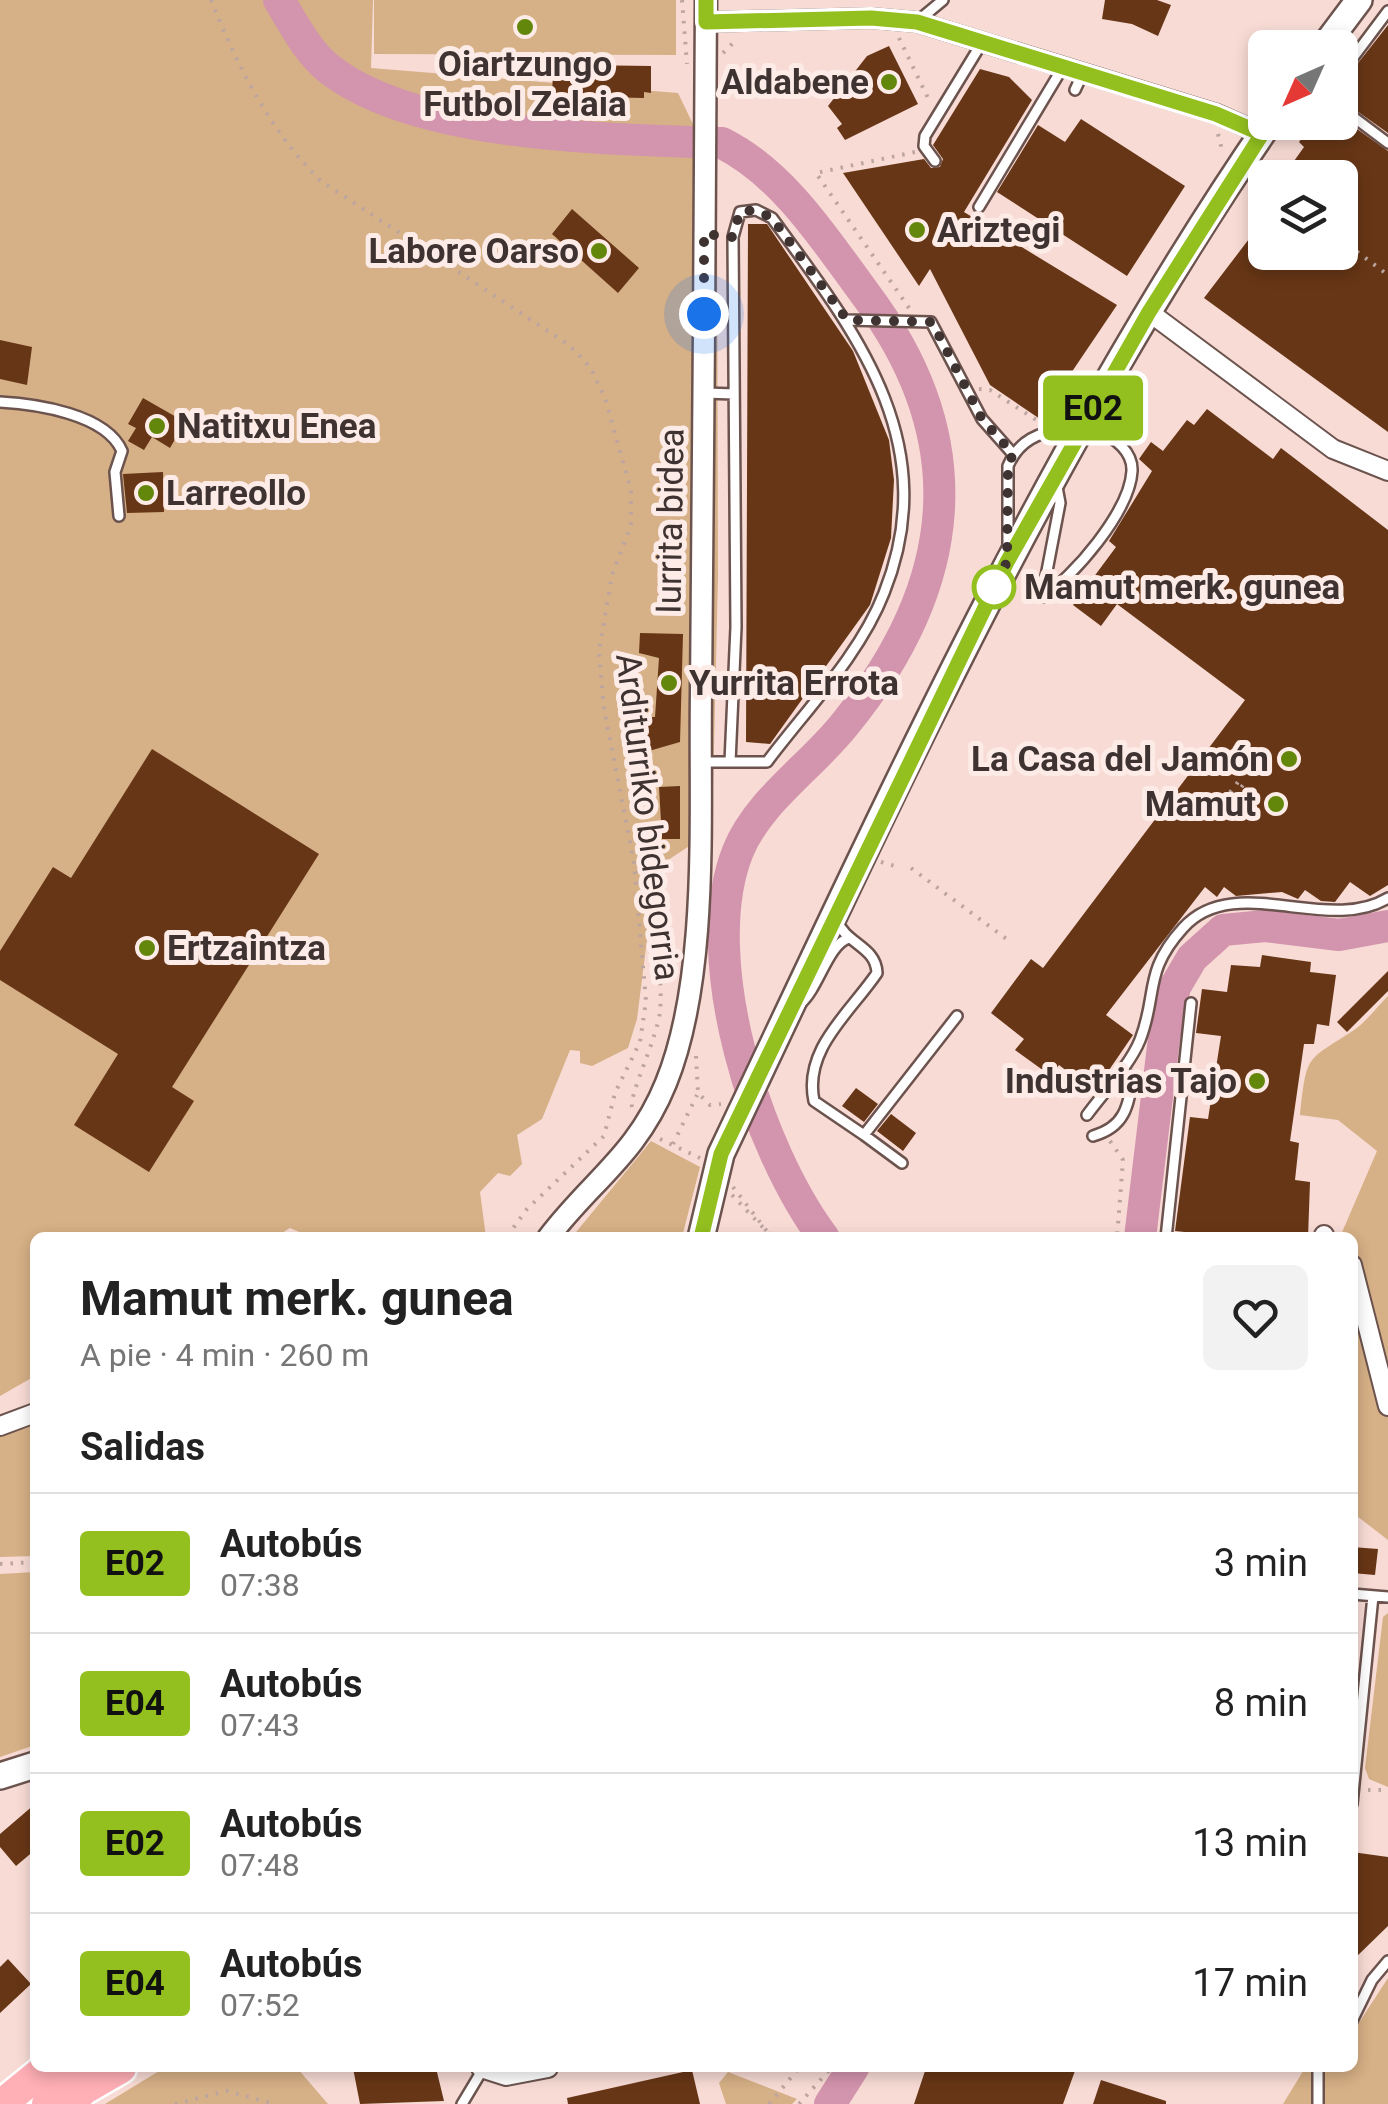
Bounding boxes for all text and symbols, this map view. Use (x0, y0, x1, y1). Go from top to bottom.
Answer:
marker: Oiartzungo Futbol Zelaia (514, 16, 536, 38)
north arrow (1248, 30, 1358, 140)
map controls (1248, 30, 1358, 270)
place label: Oiartzungo Futbol Zelaia (423, 44, 627, 125)
place label: Aldabene (721, 62, 869, 103)
marker: Aldabene (878, 71, 900, 93)
button: layers (1248, 160, 1358, 270)
place label: Ariztegi (937, 210, 1060, 251)
marker: Ariztegi (906, 219, 928, 241)
place label: Labore Oarso (368, 231, 579, 272)
marker: Labore Oarso (588, 240, 610, 262)
your location (679, 289, 729, 339)
line badge: E02 (1036, 376, 1150, 440)
text: E02 (1063, 388, 1123, 429)
place label: Natitxu Enea (177, 406, 376, 447)
marker: Natitxu Enea (146, 415, 168, 437)
street label: Iurrita bidea (648, 428, 693, 614)
place label: Larreollo (166, 473, 306, 514)
marker: Larreollo (135, 482, 157, 504)
marker: Mamut merk. gunea (973, 566, 1015, 608)
place label: Mamut merk. gunea (1024, 567, 1340, 608)
street label: Arditurriko bidegorria (607, 651, 688, 983)
place label: Yurrita Errota (689, 663, 899, 704)
marker: Yurrita Errota (658, 672, 680, 694)
place label: La Casa del Jamón (971, 739, 1269, 780)
marker: La Casa del Jamón (1278, 748, 1300, 770)
place label: Mamut (1145, 784, 1256, 825)
marker: Mamut (1265, 793, 1287, 815)
place label: Ertzaintza (167, 928, 326, 969)
marker: Ertzaintza (136, 937, 158, 959)
place label: Industrias Tajo (1005, 1061, 1237, 1102)
marker: Industrias Tajo (1246, 1070, 1268, 1092)
button: heart (1203, 1265, 1308, 1370)
text: Mamut merk. gunea (80, 1270, 514, 1327)
text: A pie · 4 min · 260 m (80, 1336, 369, 1374)
text: Salidas (80, 1425, 205, 1469)
text: Autobús (220, 1522, 363, 1566)
text: 3 min (1214, 1541, 1308, 1585)
text: E02 (105, 1543, 165, 1584)
text: 07:38 (220, 1566, 300, 1604)
text: Autobús (220, 1662, 363, 1706)
text: 8 min (1214, 1681, 1308, 1725)
text: E04 (105, 1683, 165, 1724)
text: 07:43 (220, 1706, 300, 1744)
text: Autobús (220, 1802, 363, 1846)
text: 13 min (1192, 1821, 1308, 1865)
text: E02 (105, 1823, 165, 1864)
text: 07:48 (220, 1846, 300, 1884)
text: Autobús (220, 1942, 363, 1986)
text: 17 min (1192, 1961, 1308, 2005)
text: E04 (105, 1963, 165, 2004)
text: 07:52 (220, 1986, 300, 2024)

